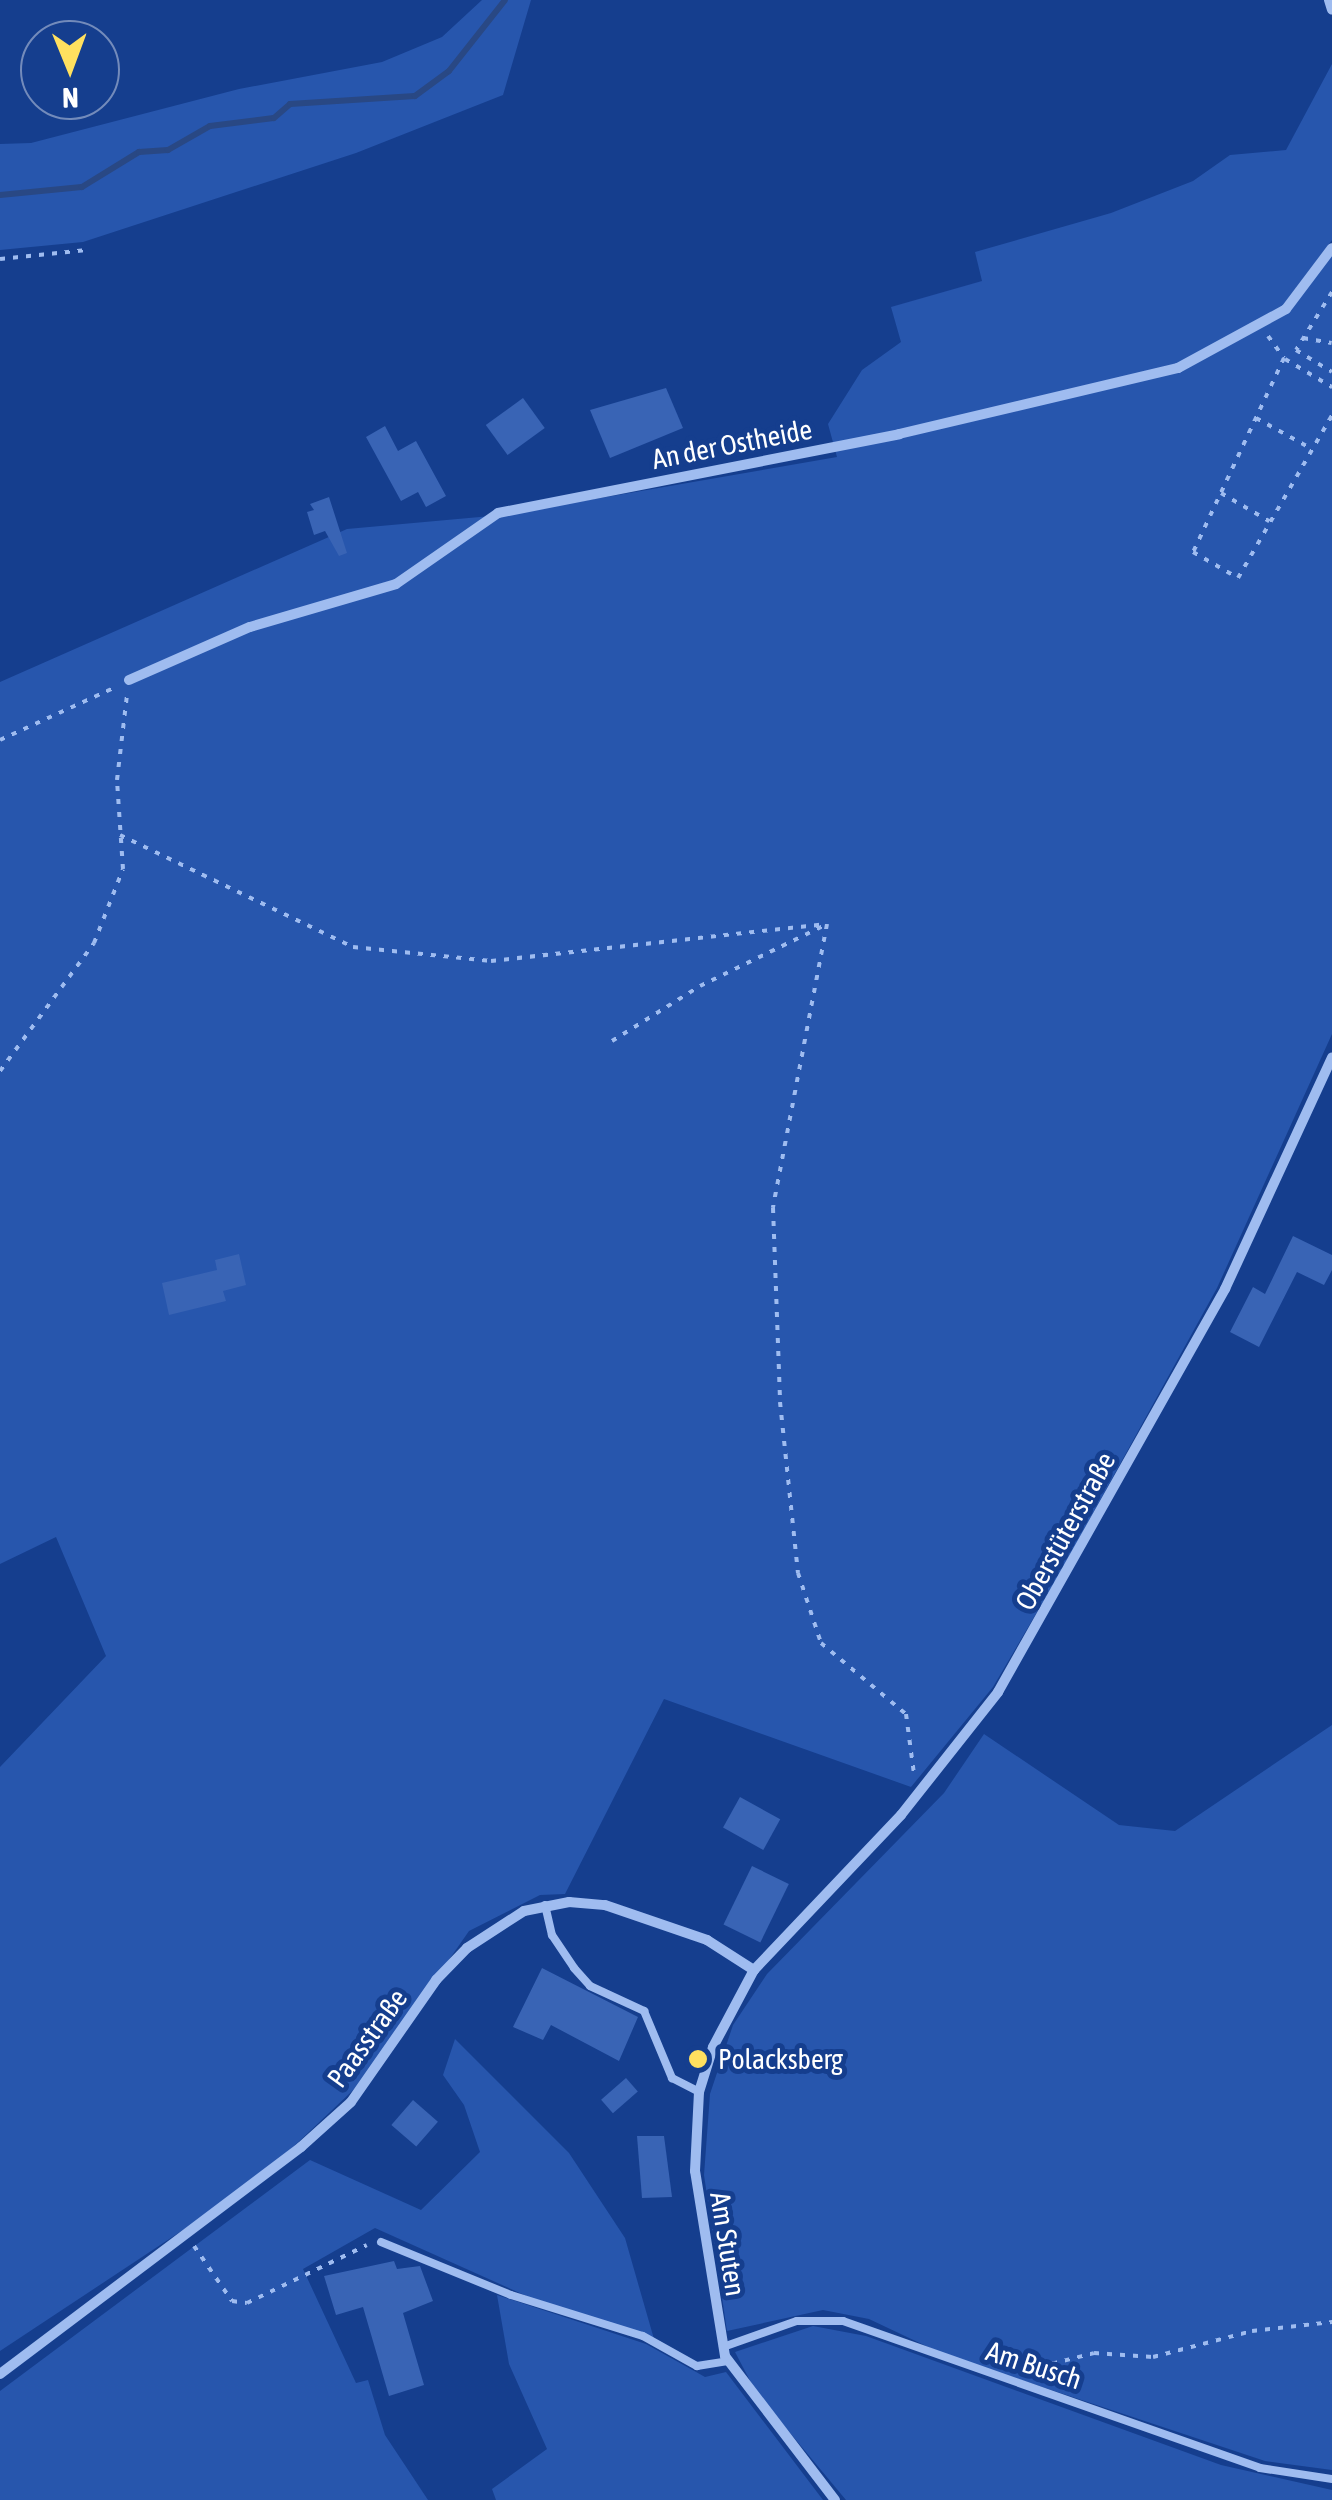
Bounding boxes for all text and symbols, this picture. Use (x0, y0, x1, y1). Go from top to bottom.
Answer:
north arrow (20, 20, 120, 120)
text: N (62, 82, 79, 114)
street label: An der Ostheide (649, 412, 815, 476)
street label: Oberstüterstraße (1008, 1446, 1122, 1616)
street label: Paasstraße (320, 1982, 414, 2094)
place label: Polacksberg (718, 2042, 843, 2076)
marker: Polacksberg (687, 2048, 709, 2070)
street label: Am Stuten (703, 2189, 753, 2299)
street label: Am Busch (982, 2334, 1086, 2396)

